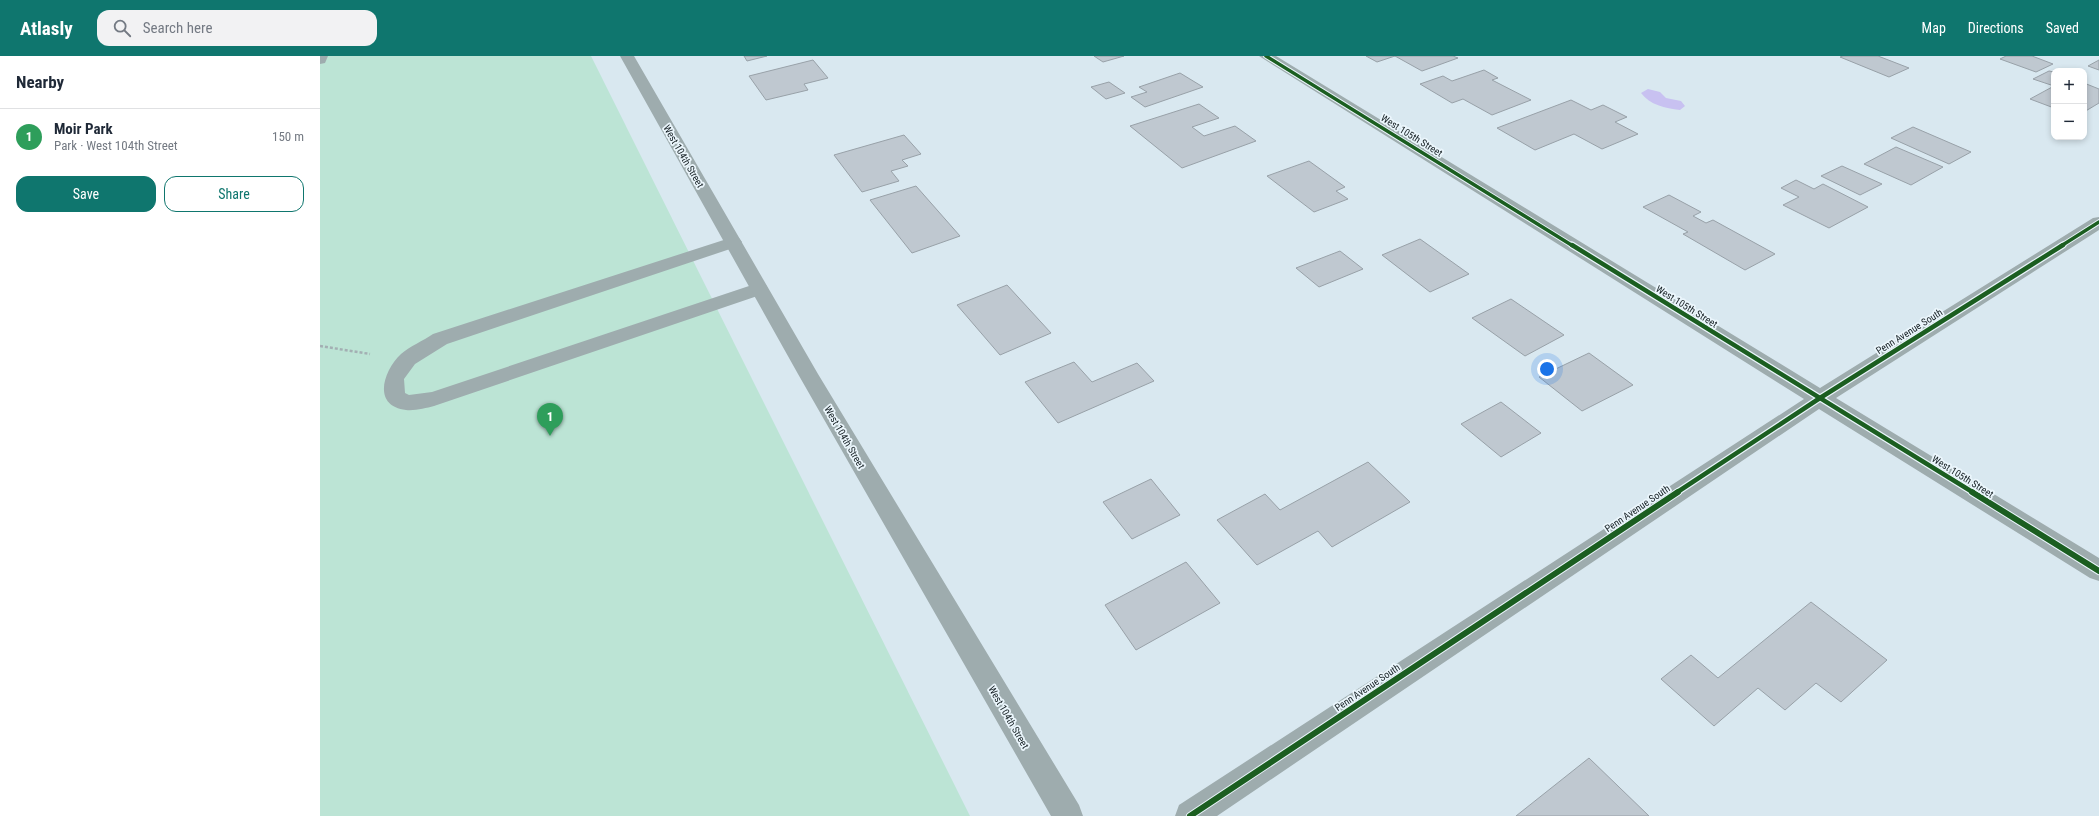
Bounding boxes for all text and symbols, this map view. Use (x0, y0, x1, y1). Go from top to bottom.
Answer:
search box (97, 10, 377, 46)
text: Atlasly (20, 17, 73, 40)
icon: search (111, 17, 133, 39)
text: Search here (143, 19, 212, 37)
text: Map (1922, 20, 1946, 36)
text: Directions (1968, 20, 2024, 36)
text: Saved (2046, 20, 2079, 36)
map controls (2051, 68, 2087, 140)
button: + (2051, 68, 2087, 104)
text: Nearby (16, 72, 64, 92)
button: − (2051, 104, 2087, 140)
street label: West 105th Street (1379, 112, 1444, 159)
text: Moir Park (54, 120, 113, 138)
street label: West 104th Street (661, 123, 706, 189)
text: 1 (26, 129, 32, 144)
text: 150 m (272, 129, 304, 144)
text: Park · West 104th Street (54, 138, 178, 153)
button: Save (16, 176, 156, 212)
button: Share (164, 176, 304, 212)
street label: West 105th Street (1654, 283, 1719, 330)
street label: Penn Avenue South (1874, 307, 1945, 356)
your location (1537, 359, 1557, 379)
pin: 1 (537, 403, 563, 436)
street label: West 104th Street (822, 404, 867, 470)
street label: West 105th Street (1930, 453, 1995, 500)
street label: Penn Avenue South (1603, 482, 1672, 534)
street label: Penn Avenue South (1333, 661, 1402, 713)
street label: West 104th Street (986, 684, 1031, 750)

